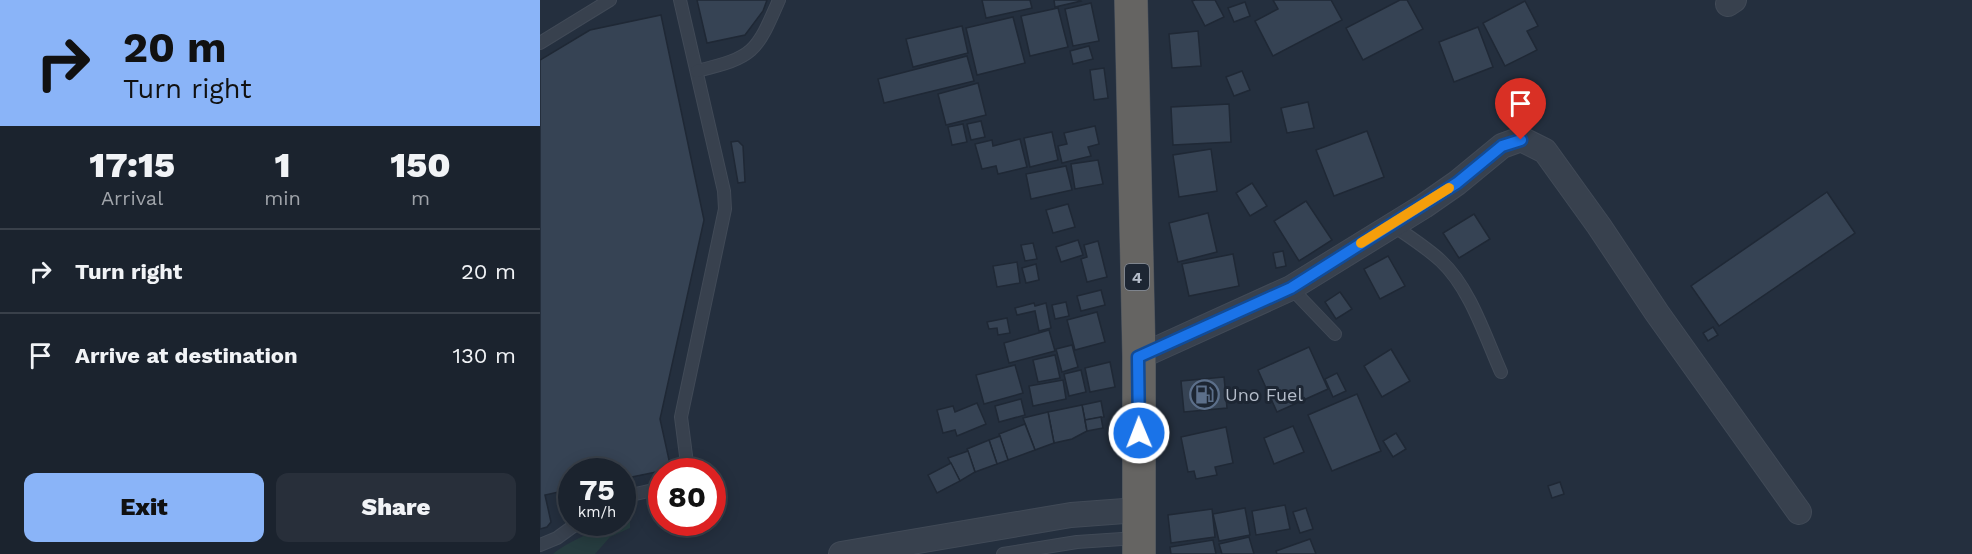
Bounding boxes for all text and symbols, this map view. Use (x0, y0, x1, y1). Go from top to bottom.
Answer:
text: 20 m (123, 23, 227, 72)
icon: right (24, 24, 102, 102)
text: Turn right (123, 73, 252, 105)
pin (1495, 78, 1546, 140)
icon: arrive (1504, 87, 1537, 120)
text: 17:15 (89, 144, 175, 186)
text: 1 (275, 144, 291, 186)
text: 150 (390, 144, 451, 186)
text: Arrival (101, 186, 163, 210)
text: min (264, 186, 301, 210)
text: m (411, 186, 430, 210)
icon: right (24, 255, 57, 288)
text: Turn right (75, 259, 182, 284)
text: 20 m (461, 259, 516, 284)
road number: 4 (1125, 264, 1149, 290)
icon: arrive (24, 339, 57, 372)
text: Arrive at destination (75, 343, 298, 368)
text: 130 m (452, 343, 516, 368)
fuel station icon: Uno Fuel (1188, 378, 1220, 410)
place label: Uno Fuel (1225, 384, 1303, 405)
position arrow (1107, 401, 1171, 465)
speed limit sign: 80 (648, 458, 726, 536)
text: 75 (579, 472, 615, 507)
button: Exit (24, 473, 264, 542)
button: Share (276, 473, 516, 542)
text: km/h (578, 503, 616, 521)

